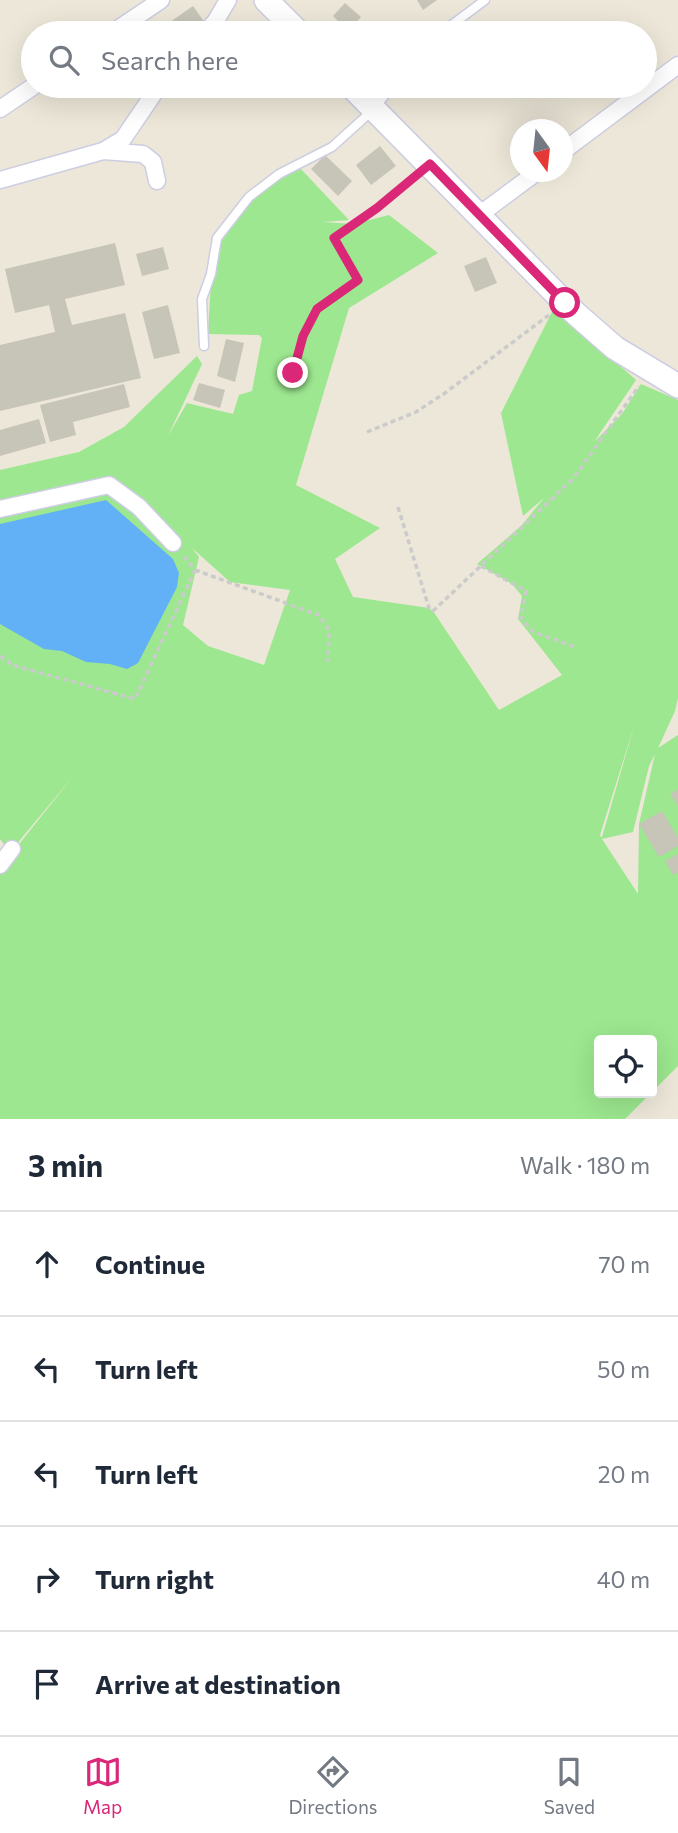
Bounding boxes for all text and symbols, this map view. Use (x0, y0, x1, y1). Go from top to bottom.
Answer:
search box (21, 21, 657, 98)
icon: search (45, 41, 83, 79)
text: Search here (101, 44, 239, 75)
north arrow (510, 119, 573, 182)
route start (549, 287, 580, 318)
route end (277, 357, 308, 388)
map controls (594, 1035, 657, 1098)
button: locate (594, 1035, 657, 1098)
text: 3 min (28, 1146, 103, 1183)
text: Walk · 180 m (520, 1151, 650, 1179)
icon: ahead (28, 1245, 66, 1283)
text: Continue (95, 1248, 205, 1279)
text: 70 m (598, 1250, 650, 1278)
icon: left (28, 1350, 66, 1388)
text: Turn left (95, 1353, 198, 1384)
text: 50 m (597, 1355, 650, 1383)
icon: left (28, 1455, 66, 1493)
text: Turn left (95, 1458, 198, 1489)
text: 20 m (598, 1460, 650, 1488)
icon: right (28, 1560, 66, 1598)
text: Turn right (95, 1563, 214, 1594)
text: 40 m (597, 1565, 650, 1593)
icon: arrive (28, 1665, 66, 1703)
text: Arrive at destination (95, 1668, 341, 1699)
tab: Map (83, 1753, 122, 1818)
tab: Directions (288, 1753, 378, 1818)
tab: Saved (544, 1753, 595, 1818)

